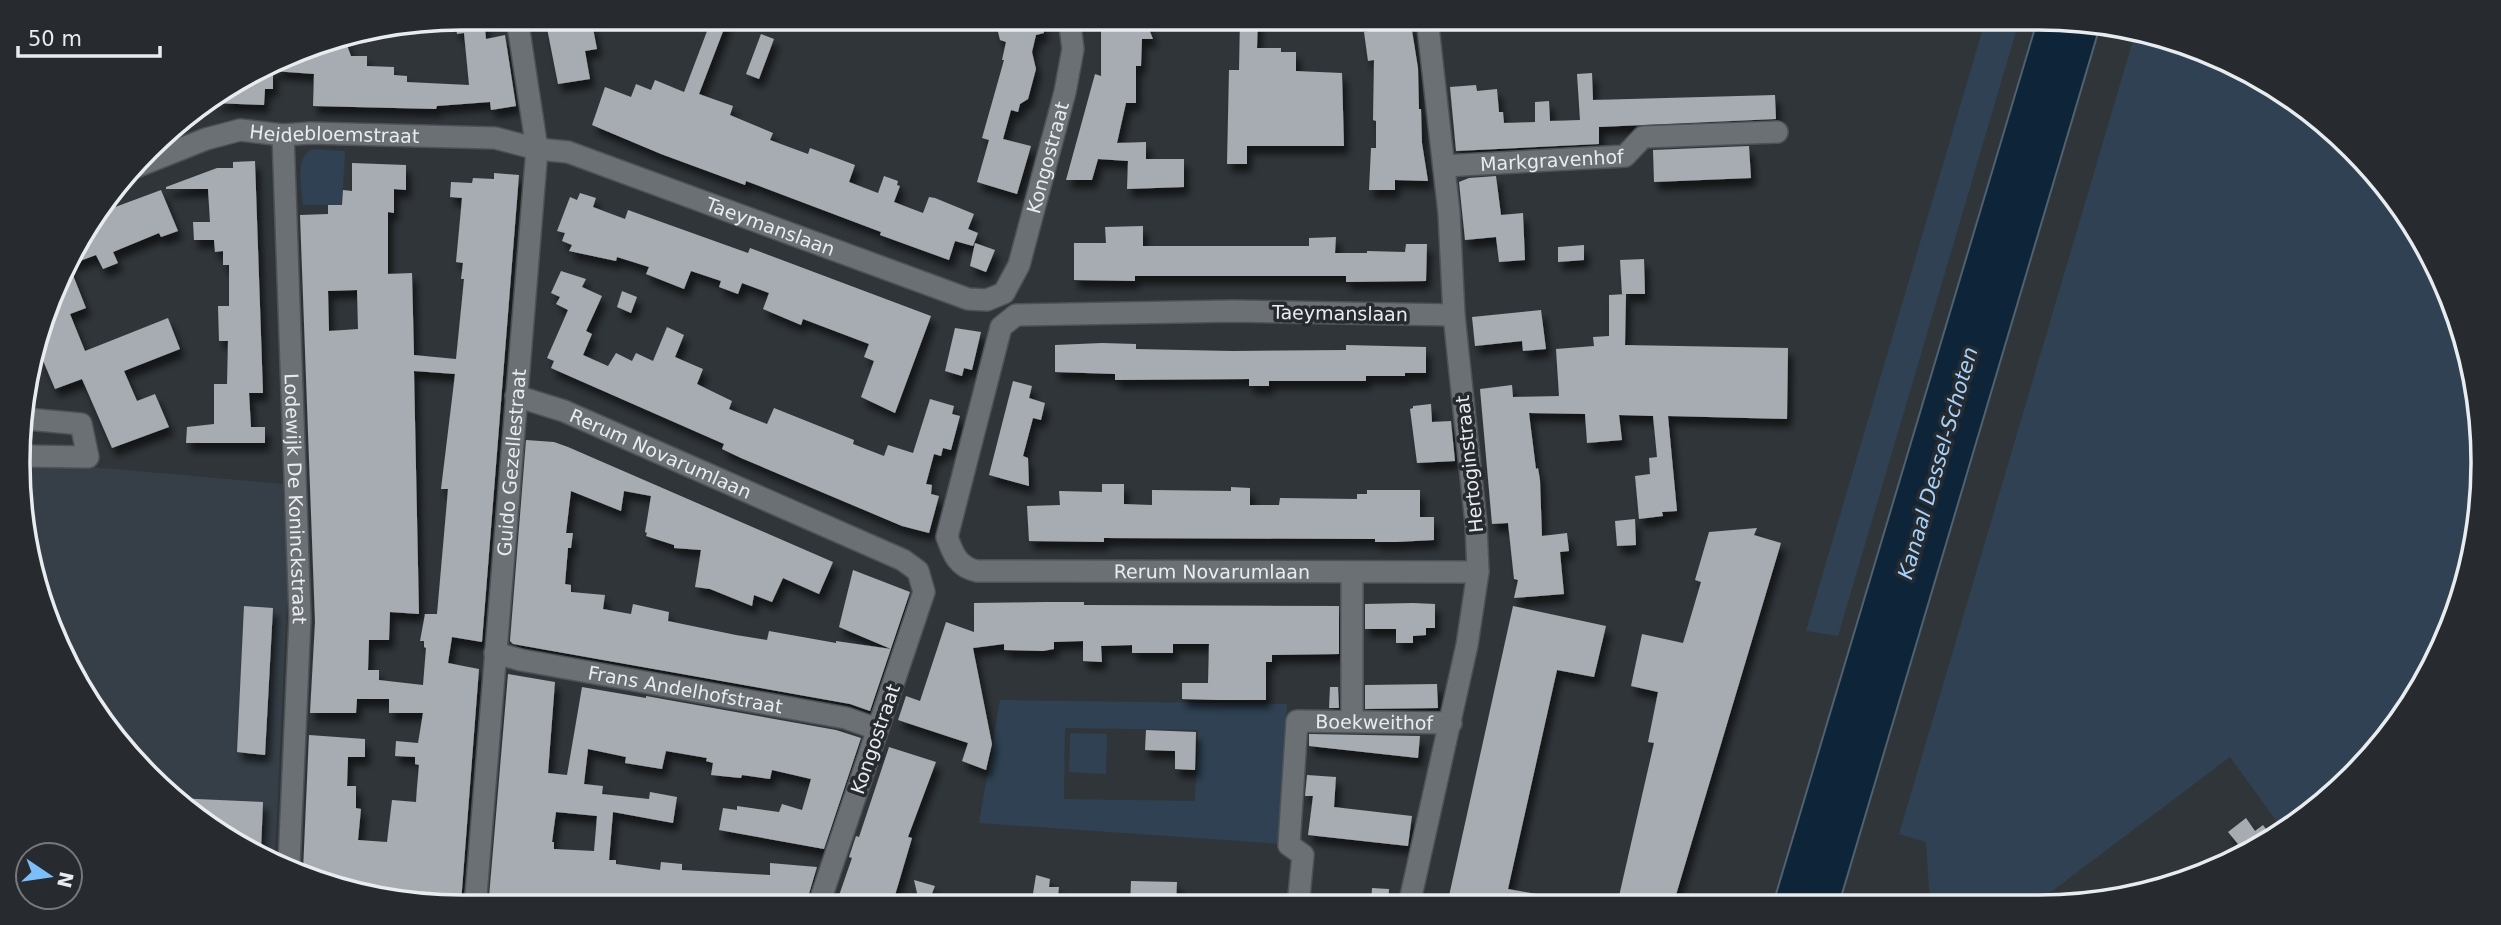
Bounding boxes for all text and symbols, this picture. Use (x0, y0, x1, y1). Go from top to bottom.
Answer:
scale bar (18, 14, 159, 58)
text: 50 m (28, 27, 82, 51)
street label: Kongostraat (1022, 99, 1073, 216)
street label: Heidebloemstraat (248, 120, 420, 147)
street label: Markgravenhof (1479, 145, 1626, 175)
street label: Taeymanslaan (702, 192, 838, 260)
street label: Taeymanslaan (1271, 301, 1408, 325)
water label: Kanaal Dessel-Schoten (1893, 344, 1983, 582)
street label: Guido Gezellestraat (493, 368, 530, 557)
street label: Lodewijk De Koninckstraat (280, 373, 311, 625)
street label: Hertoginstraat (1451, 394, 1487, 534)
street label: Rerum Novarumlaan (567, 404, 755, 503)
street label: Rerum Novarumlaan (1114, 560, 1310, 583)
street label: Frans Andelhofstraat (586, 661, 785, 718)
street label: Kongostraat (846, 681, 904, 797)
street label: Boekweithof (1315, 710, 1435, 734)
north arrow (14, 841, 84, 911)
text: N (53, 870, 78, 890)

